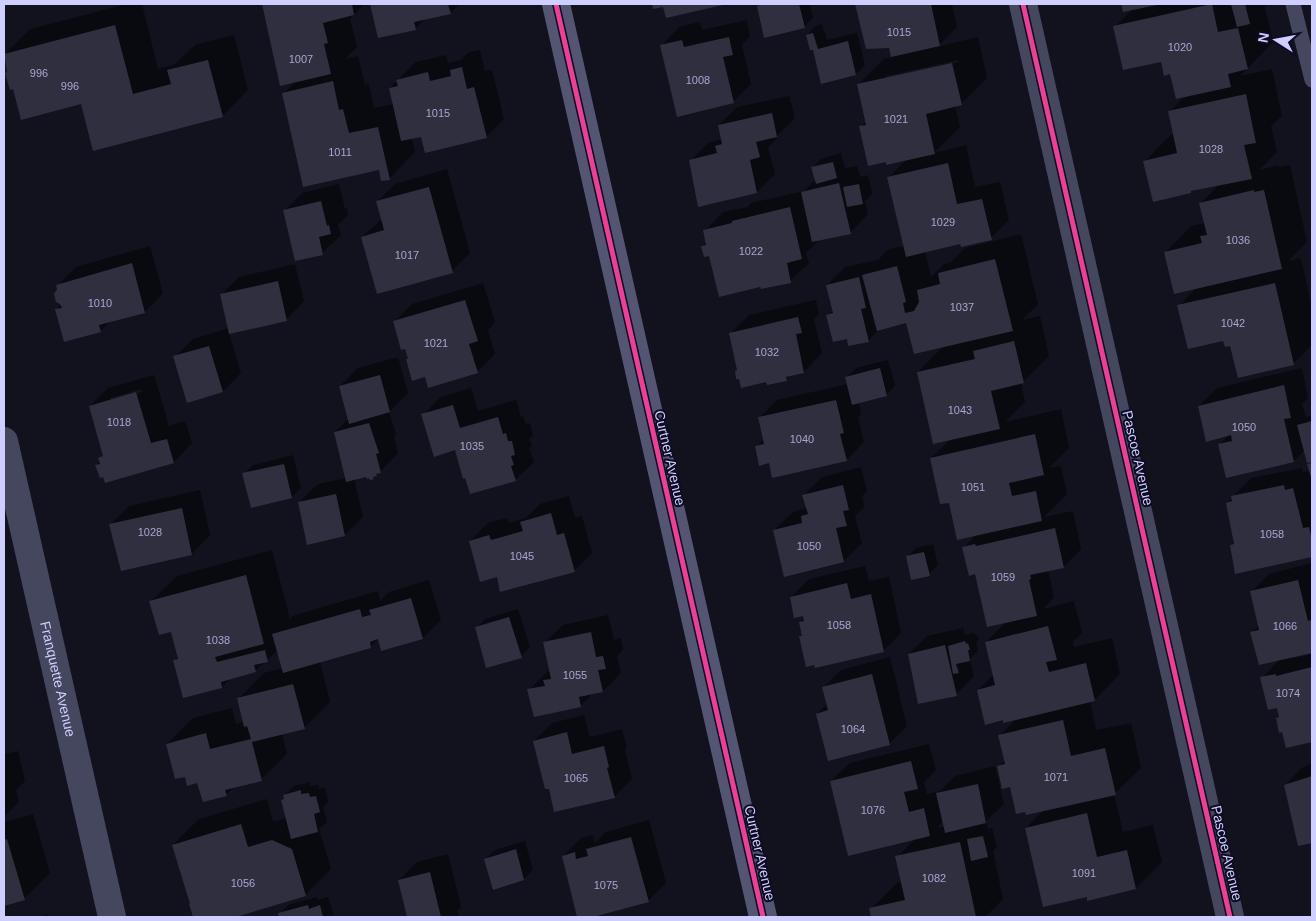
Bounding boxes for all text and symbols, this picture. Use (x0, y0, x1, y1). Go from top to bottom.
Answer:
north arrow (1251, 15, 1301, 65)
house number: 1015 (887, 26, 911, 38)
text: N (1254, 31, 1272, 44)
house number: 1020 (1168, 41, 1192, 53)
house number: 1007 (289, 53, 313, 65)
house number: 996 (30, 67, 48, 79)
house number: 1008 (686, 74, 710, 86)
house number: 996 (61, 80, 79, 92)
house number: 1015 (426, 107, 450, 119)
house number: 1021 (884, 113, 908, 125)
house number: 1028 (1199, 143, 1223, 155)
house number: 1011 (328, 146, 352, 158)
house number: 1029 (931, 216, 955, 228)
house number: 1036 (1226, 234, 1250, 246)
house number: 1022 (739, 245, 763, 257)
house number: 1017 (395, 249, 419, 261)
house number: 1010 (88, 297, 112, 309)
house number: 1037 (950, 301, 974, 313)
house number: 1042 (1221, 317, 1245, 329)
house number: 1021 (424, 337, 448, 349)
house number: 1032 (755, 346, 779, 358)
house number: 1043 (948, 404, 972, 416)
street label: Curtner Avenue (651, 409, 689, 507)
street label: Pascoe Avenue (1119, 409, 1157, 507)
house number: 1018 (107, 416, 131, 428)
house number: 1050 (1232, 421, 1256, 433)
house number: 1040 (790, 433, 814, 445)
house number: 1035 (460, 440, 484, 452)
house number: 1051 (961, 481, 985, 493)
house number: 1028 (138, 526, 162, 538)
house number: 1058 (1260, 528, 1284, 540)
house number: 1050 (797, 540, 821, 552)
house number: 1045 (510, 550, 534, 562)
house number: 1059 (991, 571, 1015, 583)
house number: 1058 (827, 619, 851, 631)
street label: Franquette Avenue (37, 620, 79, 739)
house number: 1066 (1273, 620, 1297, 632)
house number: 1038 (206, 634, 230, 646)
house number: 1055 (563, 669, 587, 681)
house number: 1074 (1276, 687, 1300, 699)
house number: 1064 (841, 723, 865, 735)
house number: 1071 (1044, 771, 1068, 783)
house number: 1065 (564, 772, 588, 784)
street label: Curtner Avenue (741, 804, 779, 902)
house number: 1076 (861, 804, 885, 816)
street label: Pascoe Avenue (1208, 804, 1246, 902)
house number: 1091 (1072, 867, 1096, 879)
house number: 1082 (922, 872, 946, 884)
house number: 1056 (231, 877, 255, 889)
house number: 1075 (594, 879, 618, 891)

